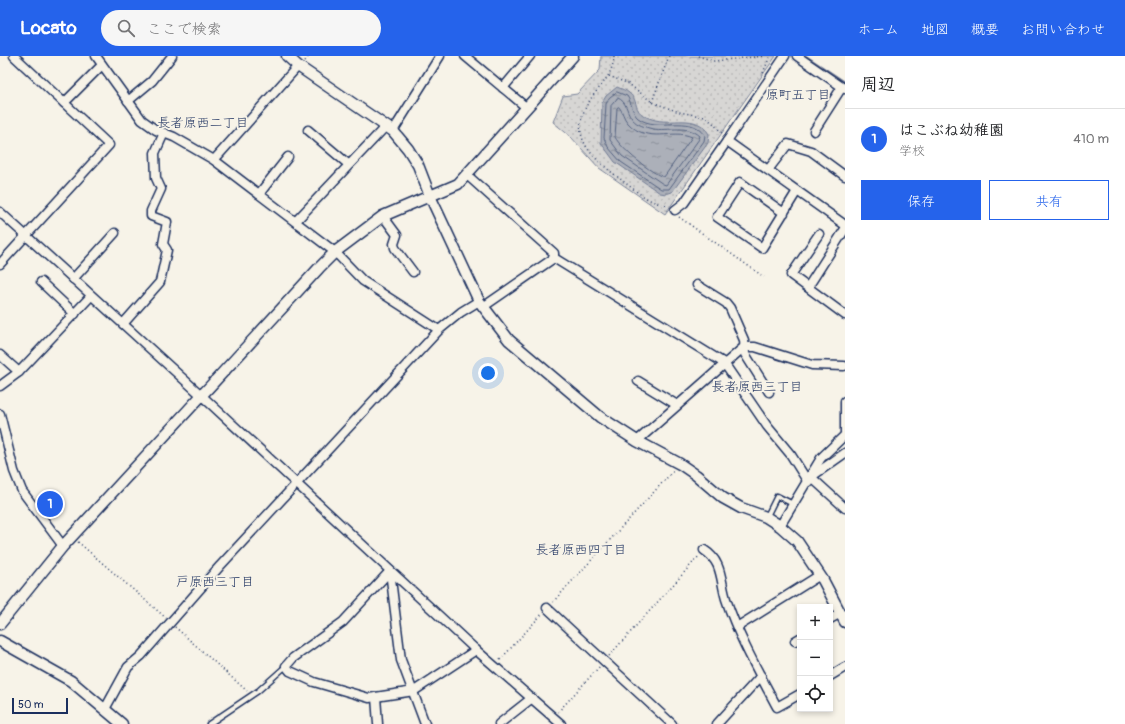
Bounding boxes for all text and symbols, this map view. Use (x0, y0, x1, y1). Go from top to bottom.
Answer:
search box (101, 10, 381, 46)
text: Locato (20, 16, 77, 40)
icon: search (115, 17, 137, 39)
text: ここで検索 (147, 20, 222, 39)
text: ホーム (858, 21, 899, 38)
text: 地図 (921, 21, 949, 38)
text: 概要 (971, 21, 999, 38)
text: お問い合わせ (1021, 21, 1105, 38)
text: 周辺 (861, 74, 895, 95)
district label: 原町五丁目 (765, 87, 831, 103)
district label: 長者原西二丁目 (157, 115, 249, 131)
text: はこぶね幼稚園 (899, 121, 1004, 140)
text: 1 (871, 131, 877, 147)
text: 410 m (1073, 131, 1109, 147)
text: 学校 (899, 143, 925, 159)
button: 保存 (861, 180, 981, 220)
button: 共有 (989, 180, 1109, 220)
your location (478, 363, 498, 383)
district label: 長者原西三丁目 (711, 379, 803, 395)
pin: 1 (37, 489, 63, 519)
district label: 長者原西四丁目 (535, 542, 627, 558)
district label: 戸原西三丁目 (176, 574, 254, 590)
map controls (797, 604, 833, 712)
button: + (797, 604, 833, 640)
button: − (797, 640, 833, 676)
button: locate (797, 676, 833, 712)
scale bar (12, 696, 68, 715)
text: 50 m (18, 698, 44, 711)

